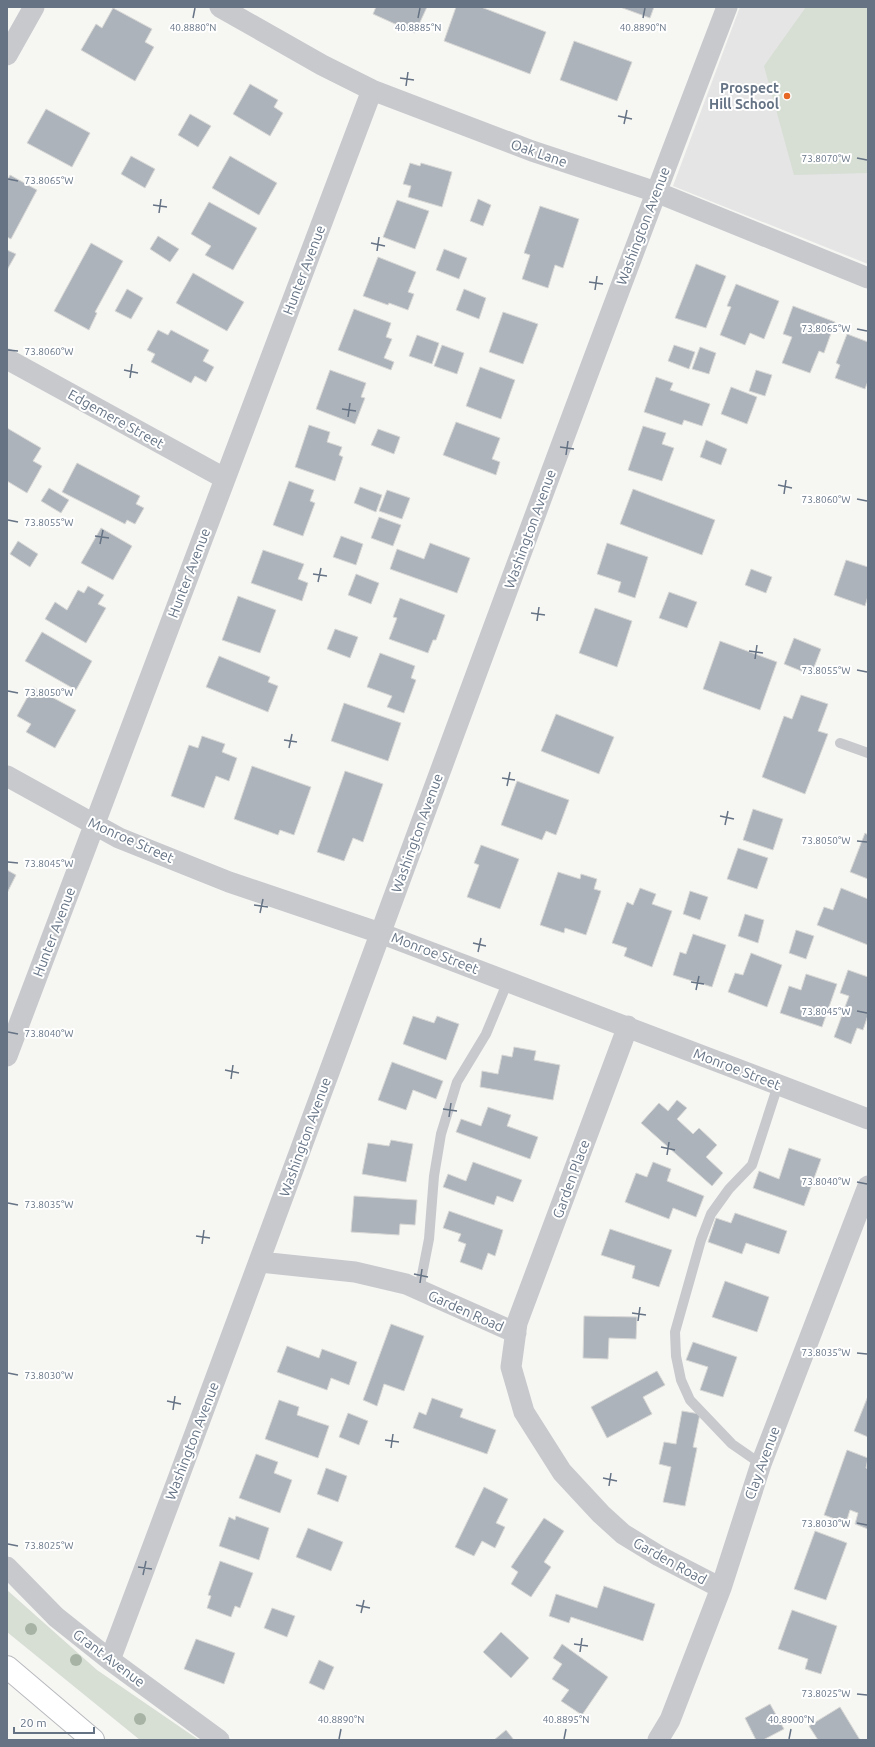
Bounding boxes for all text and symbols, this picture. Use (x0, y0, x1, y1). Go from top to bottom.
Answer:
text: 40.8880°N (170, 22, 216, 33)
text: 40.8885°N (395, 22, 441, 33)
text: 40.8890°N (620, 22, 666, 33)
place label: Prospect Hill School (709, 80, 779, 112)
marker: Prospect Hill School (782, 91, 792, 101)
street label: Oak Lane (509, 136, 569, 170)
text: 73.8070°W (802, 153, 850, 164)
street label: Washington Avenue (613, 165, 673, 287)
text: 73.8065°W (25, 175, 73, 186)
street label: Hunter Avenue (280, 223, 328, 317)
text: 73.8065°W (802, 323, 850, 334)
text: 73.8060°W (25, 346, 73, 357)
street label: Edgemere Street (65, 386, 167, 452)
street label: Washington Avenue (501, 467, 559, 591)
text: 73.8060°W (802, 494, 850, 505)
text: 73.8055°W (25, 517, 73, 528)
street label: Hunter Avenue (165, 526, 213, 620)
text: 73.8055°W (802, 665, 850, 676)
text: 73.8050°W (25, 687, 73, 698)
street label: Washington Avenue (388, 771, 446, 895)
street label: Monroe Street (86, 814, 177, 866)
text: 73.8050°W (802, 835, 850, 846)
text: 73.8045°W (25, 858, 73, 869)
street label: Hunter Avenue (30, 885, 78, 979)
street label: Monroe Street (389, 929, 481, 977)
text: 73.8045°W (802, 1006, 850, 1017)
text: 73.8040°W (25, 1028, 73, 1039)
street label: Monroe Street (691, 1045, 783, 1093)
street label: Washington Avenue (276, 1075, 334, 1199)
street label: Garden Place (549, 1138, 593, 1220)
text: 73.8040°W (802, 1176, 850, 1187)
text: 73.8035°W (25, 1199, 73, 1210)
street label: Garden Road (426, 1287, 506, 1335)
text: 73.8035°W (802, 1347, 850, 1358)
text: 73.8030°W (25, 1370, 73, 1381)
street label: Washington Avenue (162, 1380, 222, 1502)
street label: Clay Avenue (741, 1424, 783, 1502)
text: 73.8030°W (802, 1518, 850, 1529)
street label: Garden Road (631, 1534, 709, 1588)
text: 73.8025°W (25, 1540, 73, 1551)
street label: Grant Avenue (70, 1626, 148, 1690)
text: 73.8025°W (802, 1688, 850, 1699)
scale bar (14, 1709, 94, 1735)
text: 40.8890°N (318, 1714, 364, 1725)
text: 40.8895°N (543, 1714, 589, 1725)
text: 40.8900°N (768, 1714, 814, 1725)
text: 20 m (20, 1716, 47, 1729)

